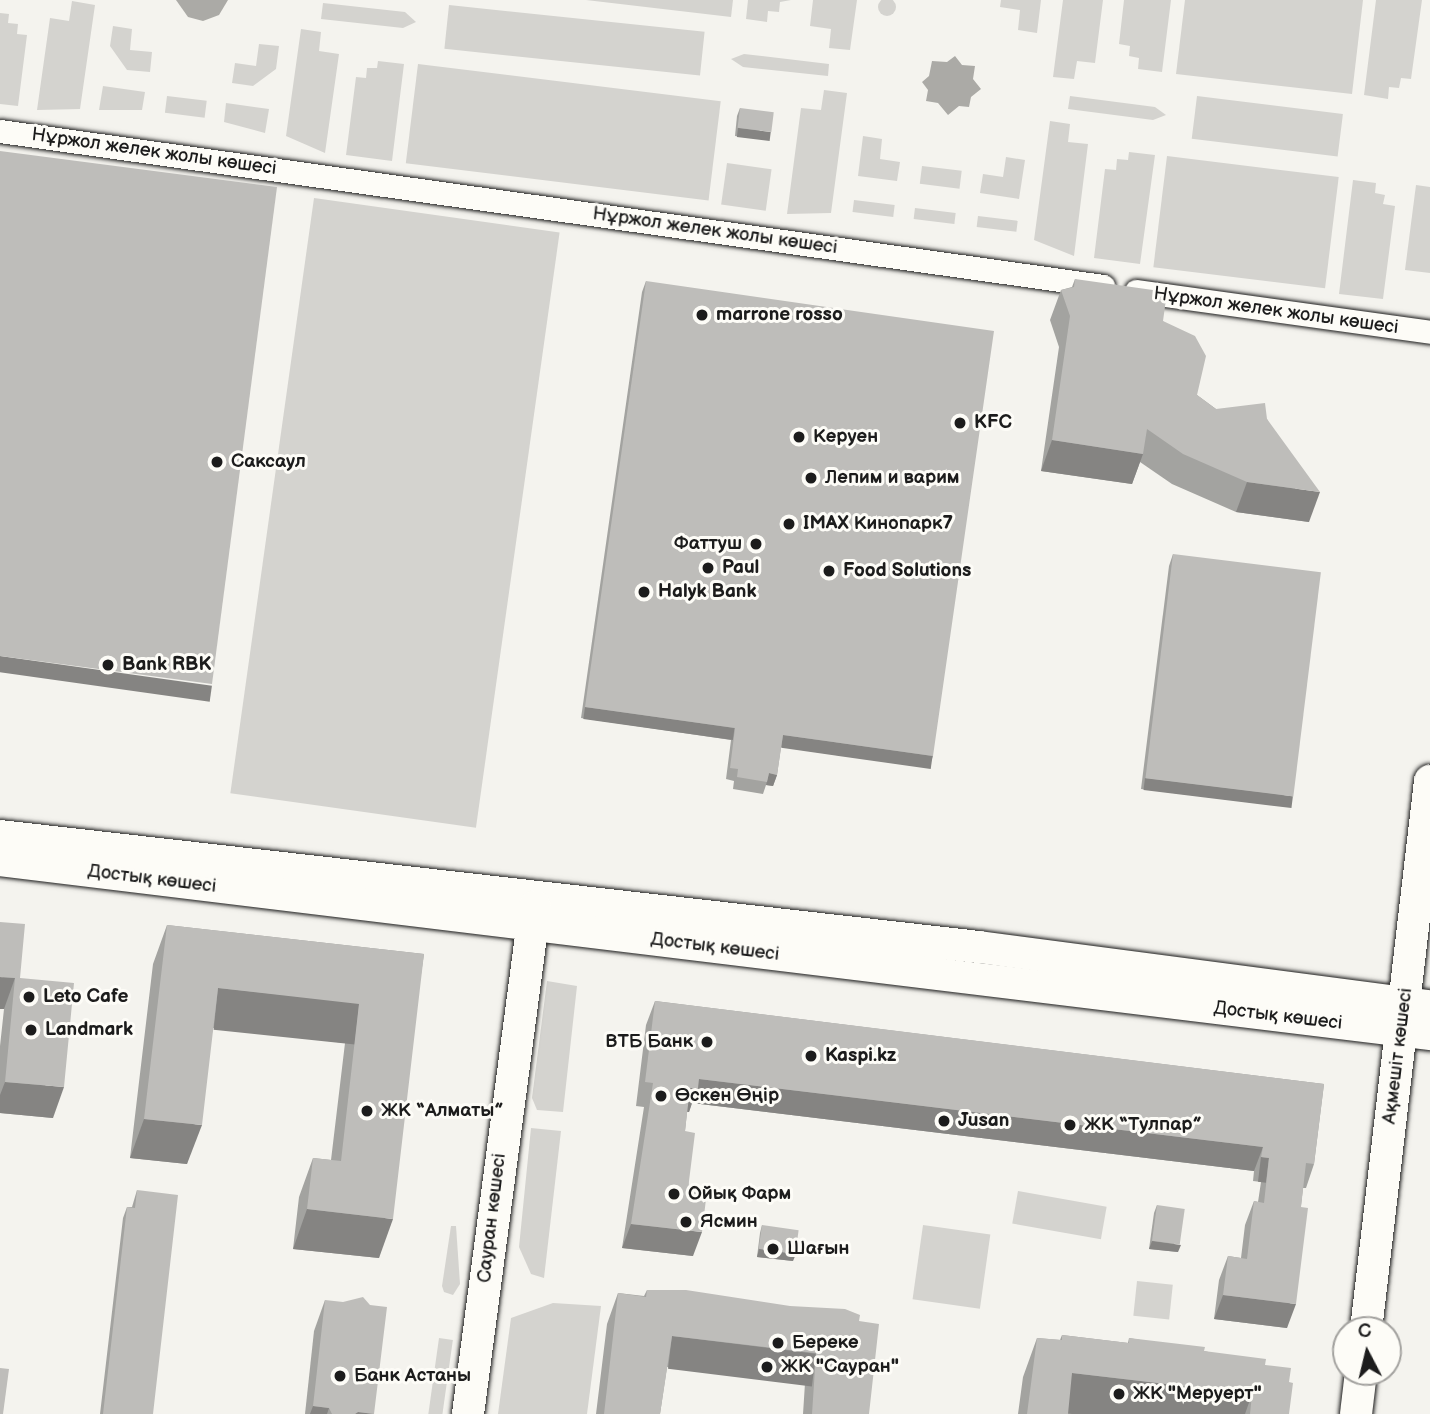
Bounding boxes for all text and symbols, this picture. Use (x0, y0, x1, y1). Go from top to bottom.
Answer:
street label: Нұржол желек жолы көшесі (30, 124, 278, 180)
street label: Нұржол желек жолы көшесі (591, 203, 839, 259)
street label: Нұржол желек жолы көшесі (1152, 283, 1400, 339)
place label: marrone rosso (716, 304, 843, 326)
marker: marrone rosso (694, 307, 710, 323)
place label: KFC (974, 412, 1012, 434)
marker: KFC (952, 415, 968, 431)
place label: Керуен (813, 426, 878, 448)
marker: Керуен (791, 429, 807, 445)
place label: Саксаул (231, 451, 306, 473)
marker: Саксаул (209, 454, 225, 470)
place label: Лепим и варим (825, 467, 960, 489)
marker: Лепим и варим (803, 470, 819, 486)
place label: IMAX Кинопарк7 (803, 513, 953, 535)
marker: IMAX Кинопарк7 (781, 516, 797, 532)
place label: Фаттуш (674, 533, 742, 555)
marker: Фаттуш (748, 536, 764, 552)
place label: Paul (722, 557, 759, 579)
marker: Paul (700, 560, 716, 576)
place label: Food Solutions (843, 560, 971, 582)
marker: Food Solutions (821, 563, 837, 579)
place label: Halyk Bank (658, 581, 756, 603)
marker: Halyk Bank (636, 584, 652, 600)
place label: Bank RBK (122, 654, 211, 676)
marker: Bank RBK (100, 657, 116, 673)
street label: Достық көшесі (86, 860, 218, 898)
street label: Достық көшесі (649, 928, 781, 966)
place label: Leto Cafe (43, 986, 128, 1008)
street label: Ақмешіт көшесі (1378, 987, 1418, 1125)
marker: Leto Cafe (21, 989, 37, 1005)
street label: Достық көшесі (1212, 997, 1344, 1035)
place label: Landmark (45, 1019, 133, 1041)
marker: Landmark (23, 1022, 39, 1038)
place label: ВТБ Банк (605, 1031, 693, 1053)
marker: ВТБ Банк (699, 1034, 715, 1050)
place label: Kaspi.kz (825, 1045, 896, 1067)
marker: Kaspi.kz (803, 1048, 819, 1064)
place label: Өскен Өңір (675, 1085, 779, 1107)
marker: Өскен Өңір (653, 1088, 669, 1104)
place label: ЖК “Алматы” (381, 1100, 504, 1122)
marker: ЖК “Алматы” (359, 1103, 375, 1119)
place label: Jusan (958, 1110, 1009, 1132)
marker: Jusan (936, 1113, 952, 1129)
place label: ЖК “Тулпар” (1084, 1114, 1202, 1136)
marker: ЖК “Тулпар” (1062, 1117, 1078, 1133)
street label: Сауран көшесі (473, 1152, 511, 1284)
place label: Ойық Фарм (688, 1183, 791, 1205)
marker: Ойық Фарм (666, 1186, 682, 1202)
place label: Ясмин (700, 1211, 758, 1233)
marker: Ясмин (678, 1214, 694, 1230)
place label: Шағын (787, 1238, 849, 1260)
marker: Шағын (765, 1241, 781, 1257)
north arrow (1332, 1316, 1402, 1386)
text: С (1357, 1319, 1373, 1344)
place label: Береке (792, 1332, 859, 1354)
marker: Береке (770, 1335, 786, 1351)
place label: ЖК "Сауран" (781, 1356, 899, 1378)
marker: ЖК "Сауран" (759, 1359, 775, 1375)
place label: Банк Астаны (354, 1365, 471, 1387)
marker: Банк Астаны (332, 1368, 348, 1384)
place label: ЖК "Меруерт" (1133, 1383, 1262, 1405)
marker: ЖК "Меруерт" (1111, 1386, 1127, 1402)

